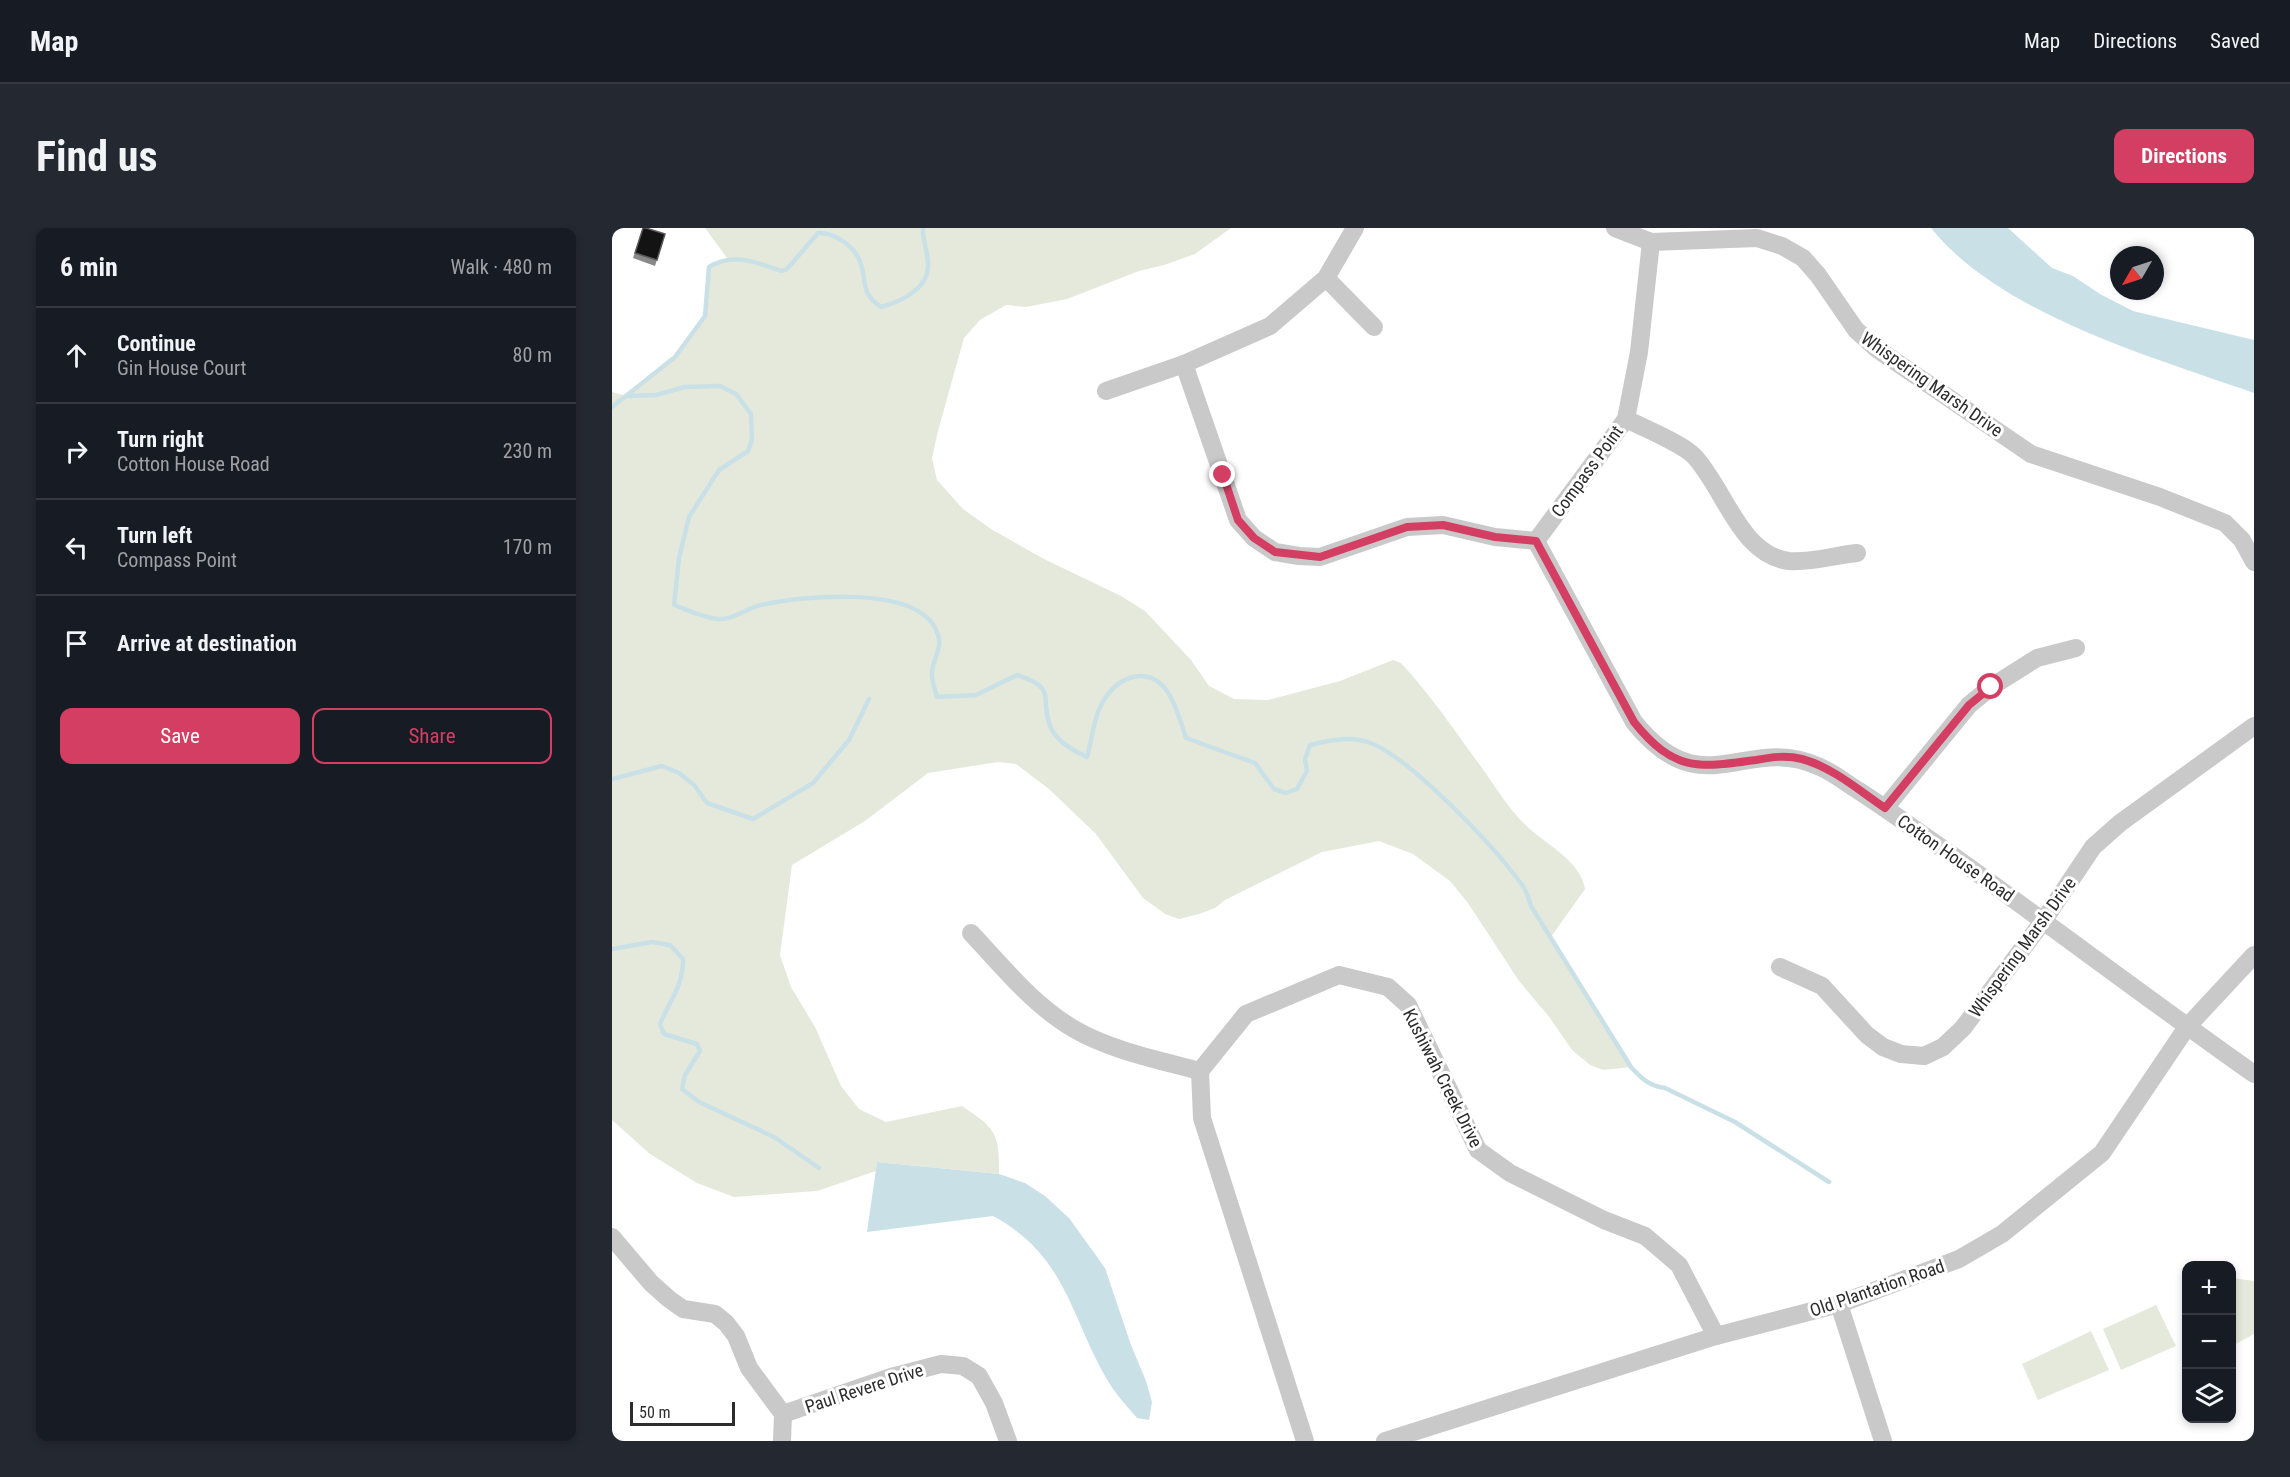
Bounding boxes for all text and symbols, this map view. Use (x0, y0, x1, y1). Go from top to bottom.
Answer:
text: Map (30, 25, 78, 58)
text: Map (2024, 29, 2060, 53)
text: Directions (2093, 29, 2177, 53)
text: Saved (2210, 29, 2260, 53)
button: Directions (2114, 129, 2254, 183)
text: Find us (36, 132, 157, 181)
north arrow (2110, 246, 2164, 300)
text: 6 min (60, 252, 118, 282)
text: Walk · 480 m (451, 255, 552, 279)
street label: Whispering Marsh Drive (1857, 327, 2007, 441)
text: Continue (117, 331, 196, 356)
icon: ahead (60, 339, 93, 372)
text: 80 m (513, 343, 552, 367)
text: Gin House Court (117, 356, 246, 380)
street label: Compass Point (1547, 421, 1627, 521)
text: Turn right (117, 427, 204, 452)
icon: right (60, 435, 93, 468)
text: 230 m (503, 439, 552, 463)
text: Cotton House Road (117, 452, 270, 476)
route end (1209, 461, 1235, 487)
text: Turn left (117, 523, 192, 548)
icon: left (60, 531, 93, 564)
text: 170 m (503, 535, 552, 559)
text: Compass Point (117, 548, 237, 572)
icon: arrive (60, 627, 93, 660)
text: Arrive at destination (117, 631, 297, 656)
route start (1977, 673, 2003, 699)
button: Save (60, 708, 300, 764)
button: Share (312, 708, 552, 764)
street label: Cotton House Road (1894, 810, 2018, 906)
street label: Whispering Marsh Drive (1964, 873, 2080, 1021)
street label: Kushiwah Creek Drive (1399, 1005, 1487, 1151)
street label: Old Plantation Road (1807, 1255, 1947, 1321)
map controls (2182, 1261, 2236, 1423)
button: + (2182, 1261, 2236, 1315)
button: − (2182, 1315, 2236, 1369)
street label: Paul Revere Drive (802, 1359, 926, 1417)
button: layers (2182, 1369, 2236, 1423)
scale bar (630, 1399, 735, 1426)
text: 50 m (639, 1403, 671, 1422)

